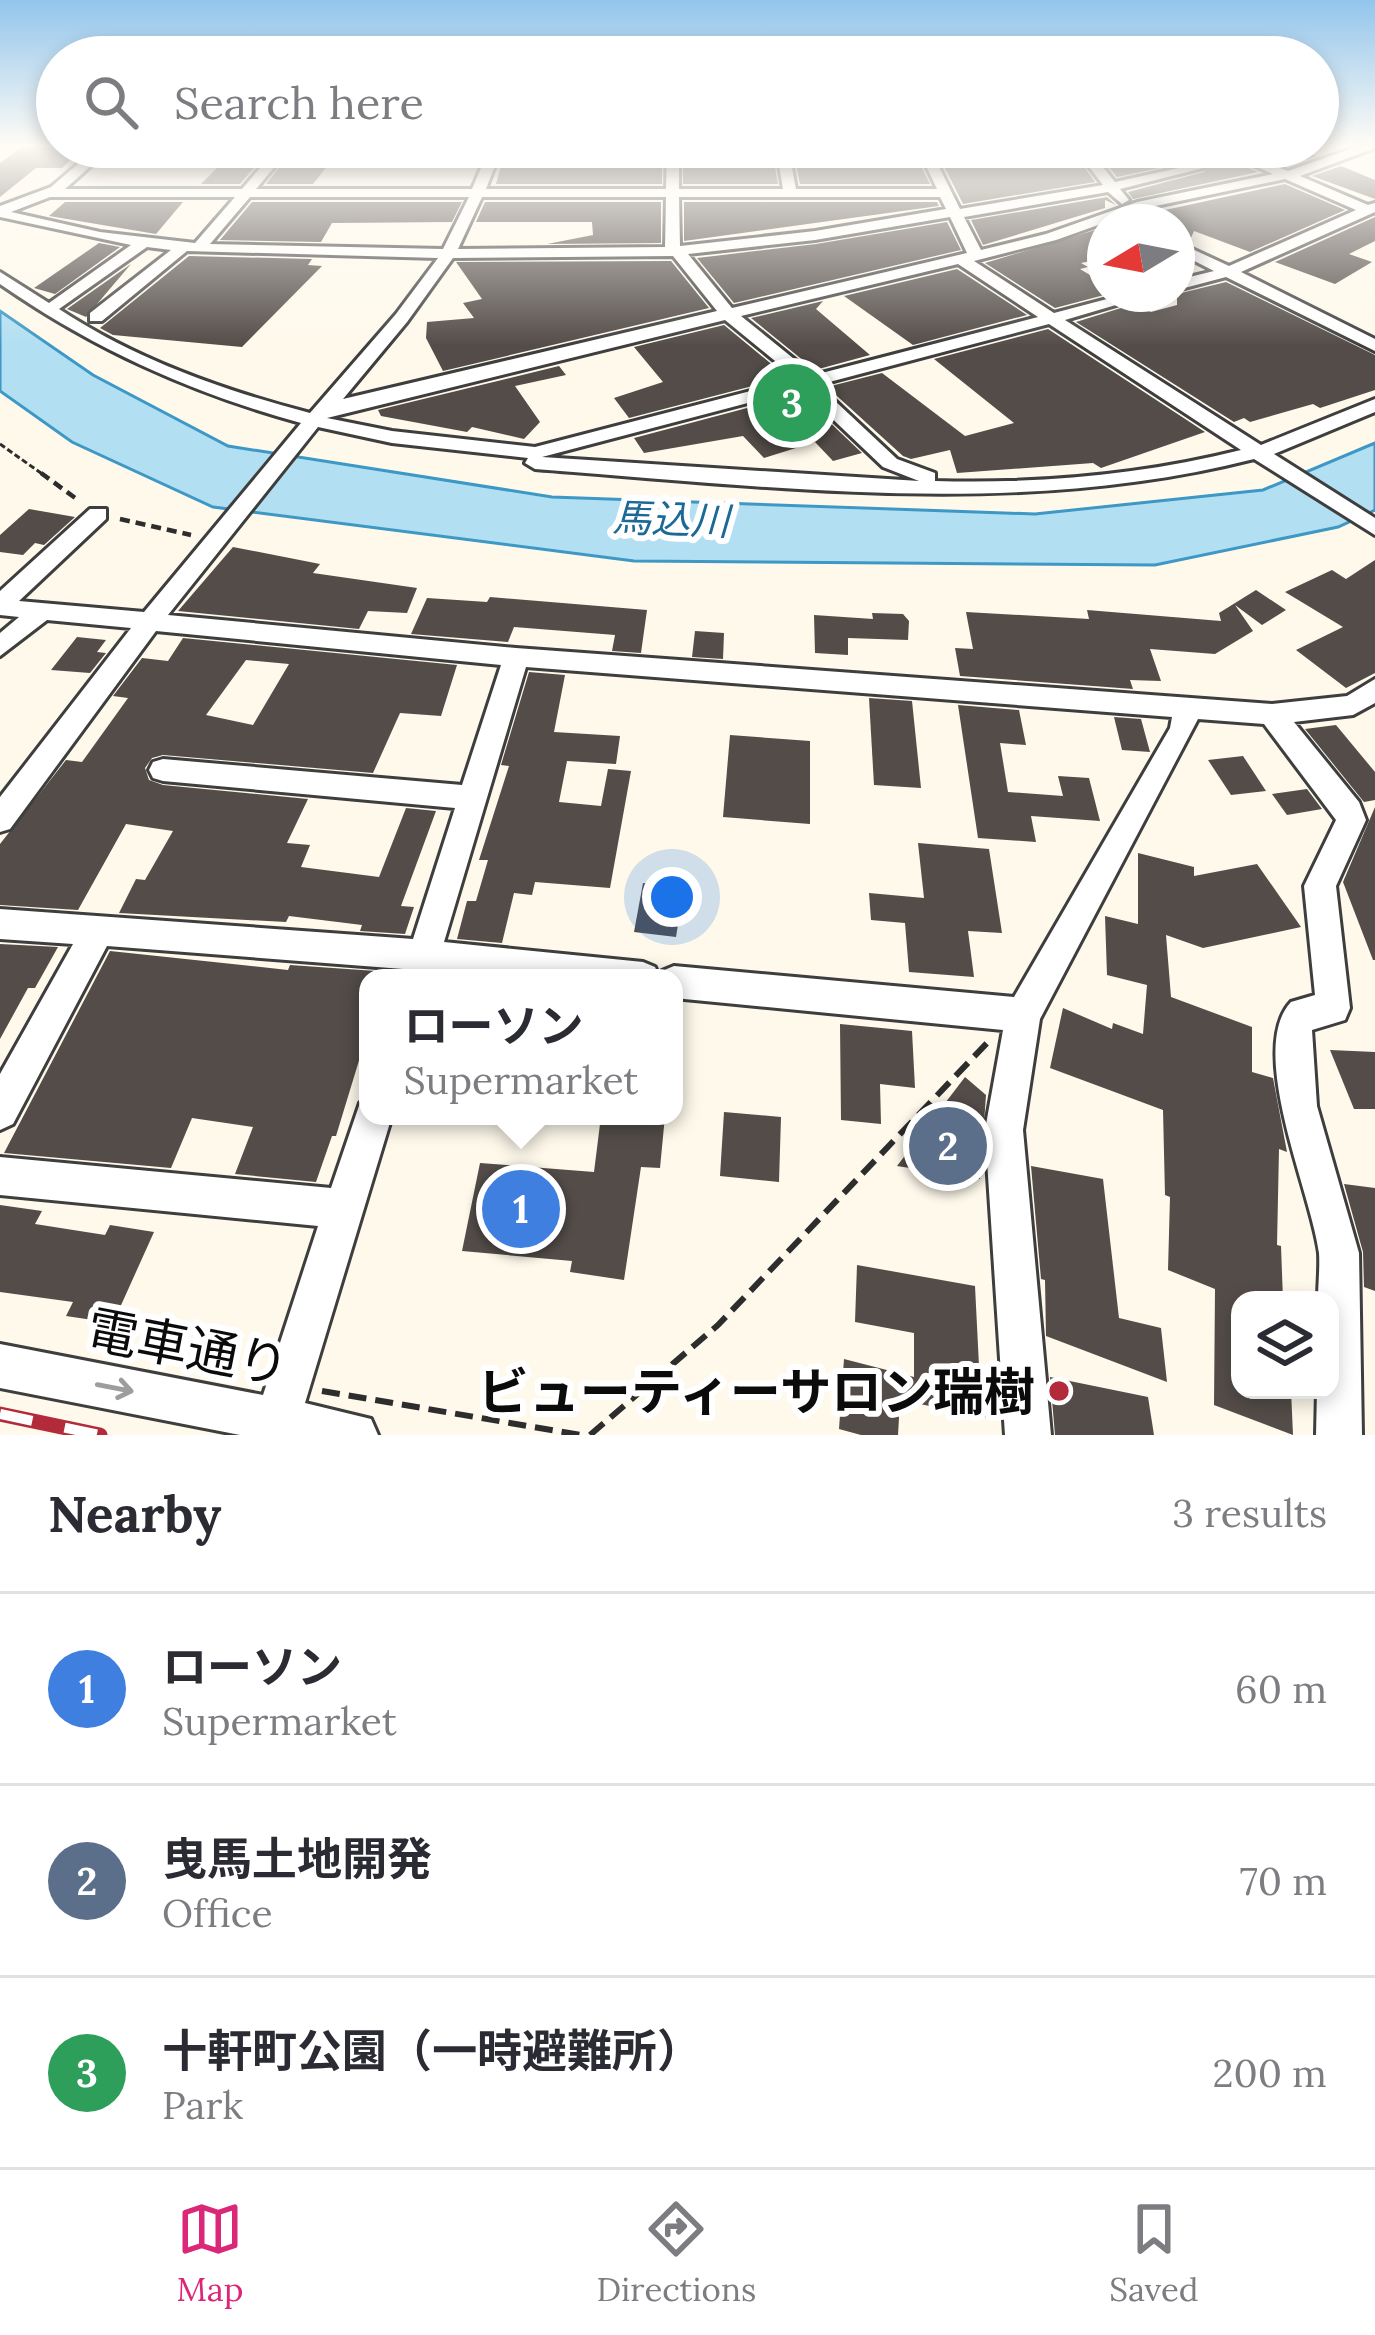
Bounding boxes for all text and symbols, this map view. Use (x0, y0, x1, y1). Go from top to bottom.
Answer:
search box (36, 36, 1339, 168)
icon: search (78, 69, 144, 135)
text: Search here (174, 74, 424, 131)
north arrow (1087, 204, 1195, 312)
pin: 3 (753, 358, 831, 448)
water label: 馬込川 (612, 492, 734, 546)
your location (642, 867, 702, 927)
popup (359, 969, 683, 1125)
text: ローソン (404, 997, 584, 1054)
text: Supermarket (404, 1055, 638, 1105)
pin: 2 (909, 1101, 987, 1191)
pin: 1 (482, 1164, 560, 1254)
map controls (1231, 1291, 1339, 1399)
button: layers (1231, 1291, 1339, 1399)
street label: 電車通り (82, 1296, 294, 1398)
place label: ビューティーサロン瑞樹 (478, 1359, 1035, 1424)
one-way arrow (95, 1378, 134, 1400)
marker: ビューティーサロン瑞樹 (1046, 1378, 1072, 1404)
text: Nearby (48, 1481, 221, 1546)
text: 3 results (1172, 1488, 1327, 1538)
text: ローソン (162, 1638, 342, 1695)
text: 1 (79, 1664, 95, 1714)
text: 60 m (1235, 1664, 1327, 1714)
text: Supermarket (162, 1696, 397, 1746)
text: 曳馬土地開発 (162, 1830, 432, 1887)
text: 2 (77, 1856, 97, 1906)
text: 70 m (1240, 1856, 1327, 1906)
text: Office (162, 1888, 273, 1938)
text: 十軒町公園（一時避難所） (162, 2022, 702, 2079)
text: 3 (76, 2048, 98, 2098)
text: 200 m (1212, 2048, 1327, 2098)
text: Park (162, 2080, 243, 2130)
tab: Map (176, 2196, 244, 2310)
tab: Directions (597, 2196, 756, 2310)
tab: Saved (1109, 2196, 1198, 2310)

